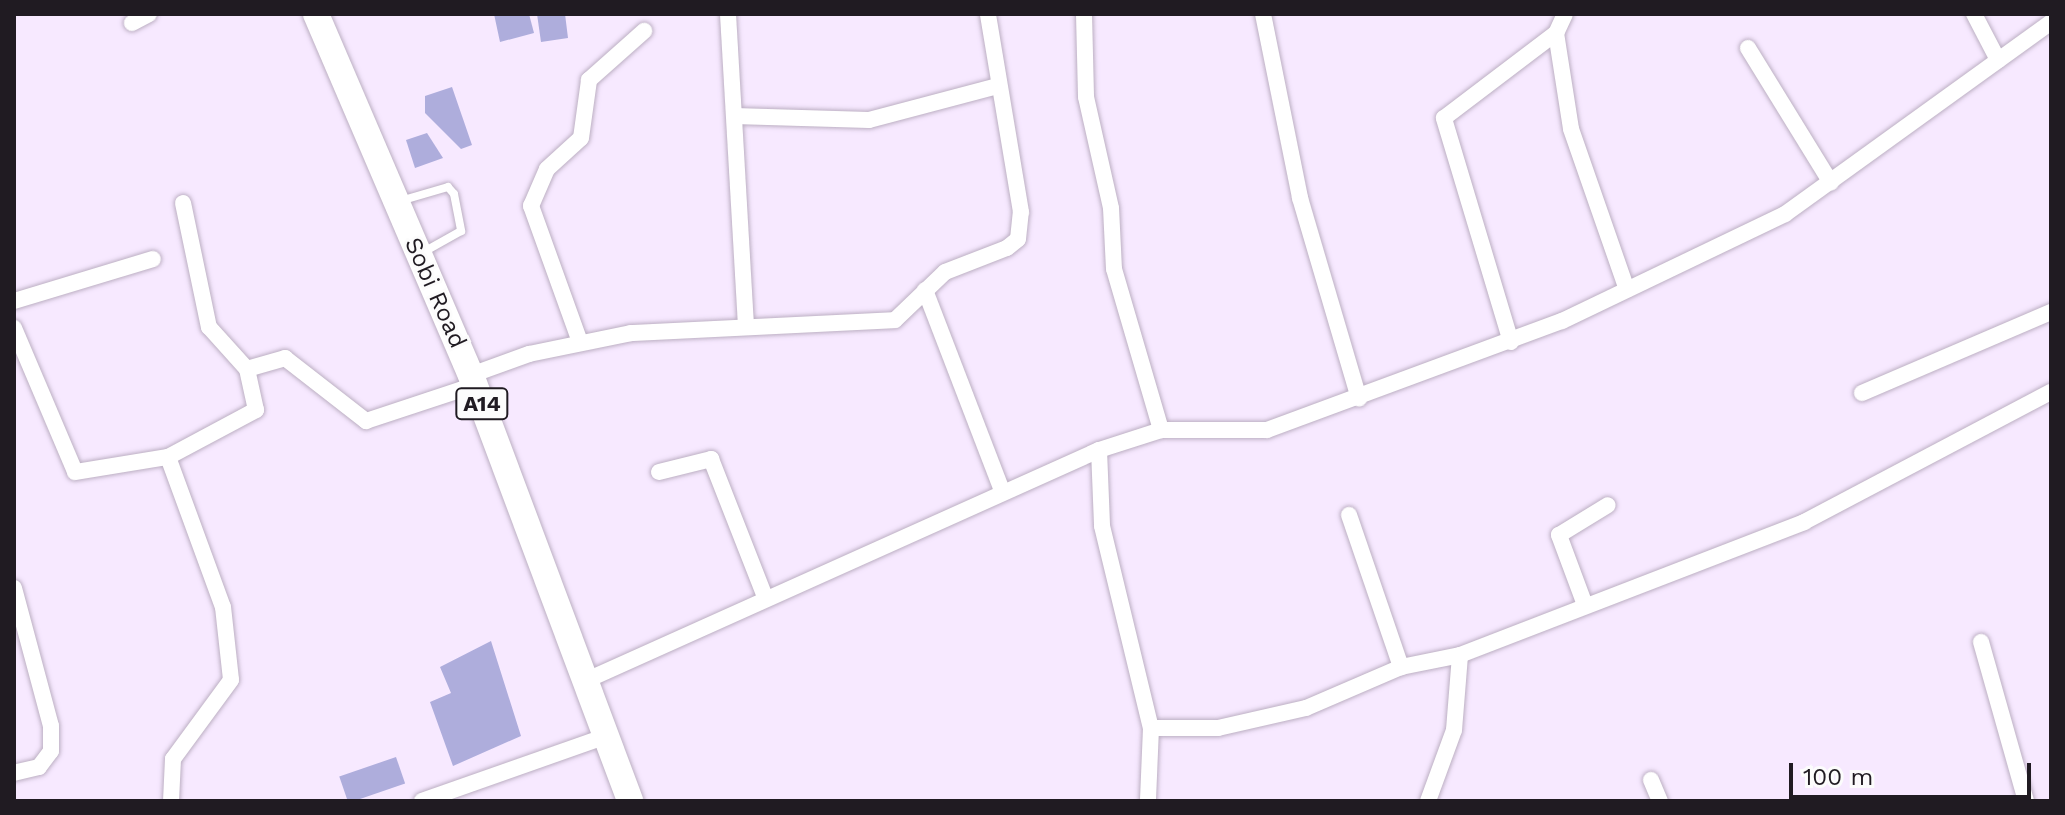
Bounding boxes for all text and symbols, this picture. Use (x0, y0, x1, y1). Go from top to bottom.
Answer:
street label: Sobi Road (398, 233, 472, 353)
road number: A14 (454, 386, 510, 422)
scale bar (1793, 747, 2035, 797)
text: 100 m (1803, 763, 1873, 791)

